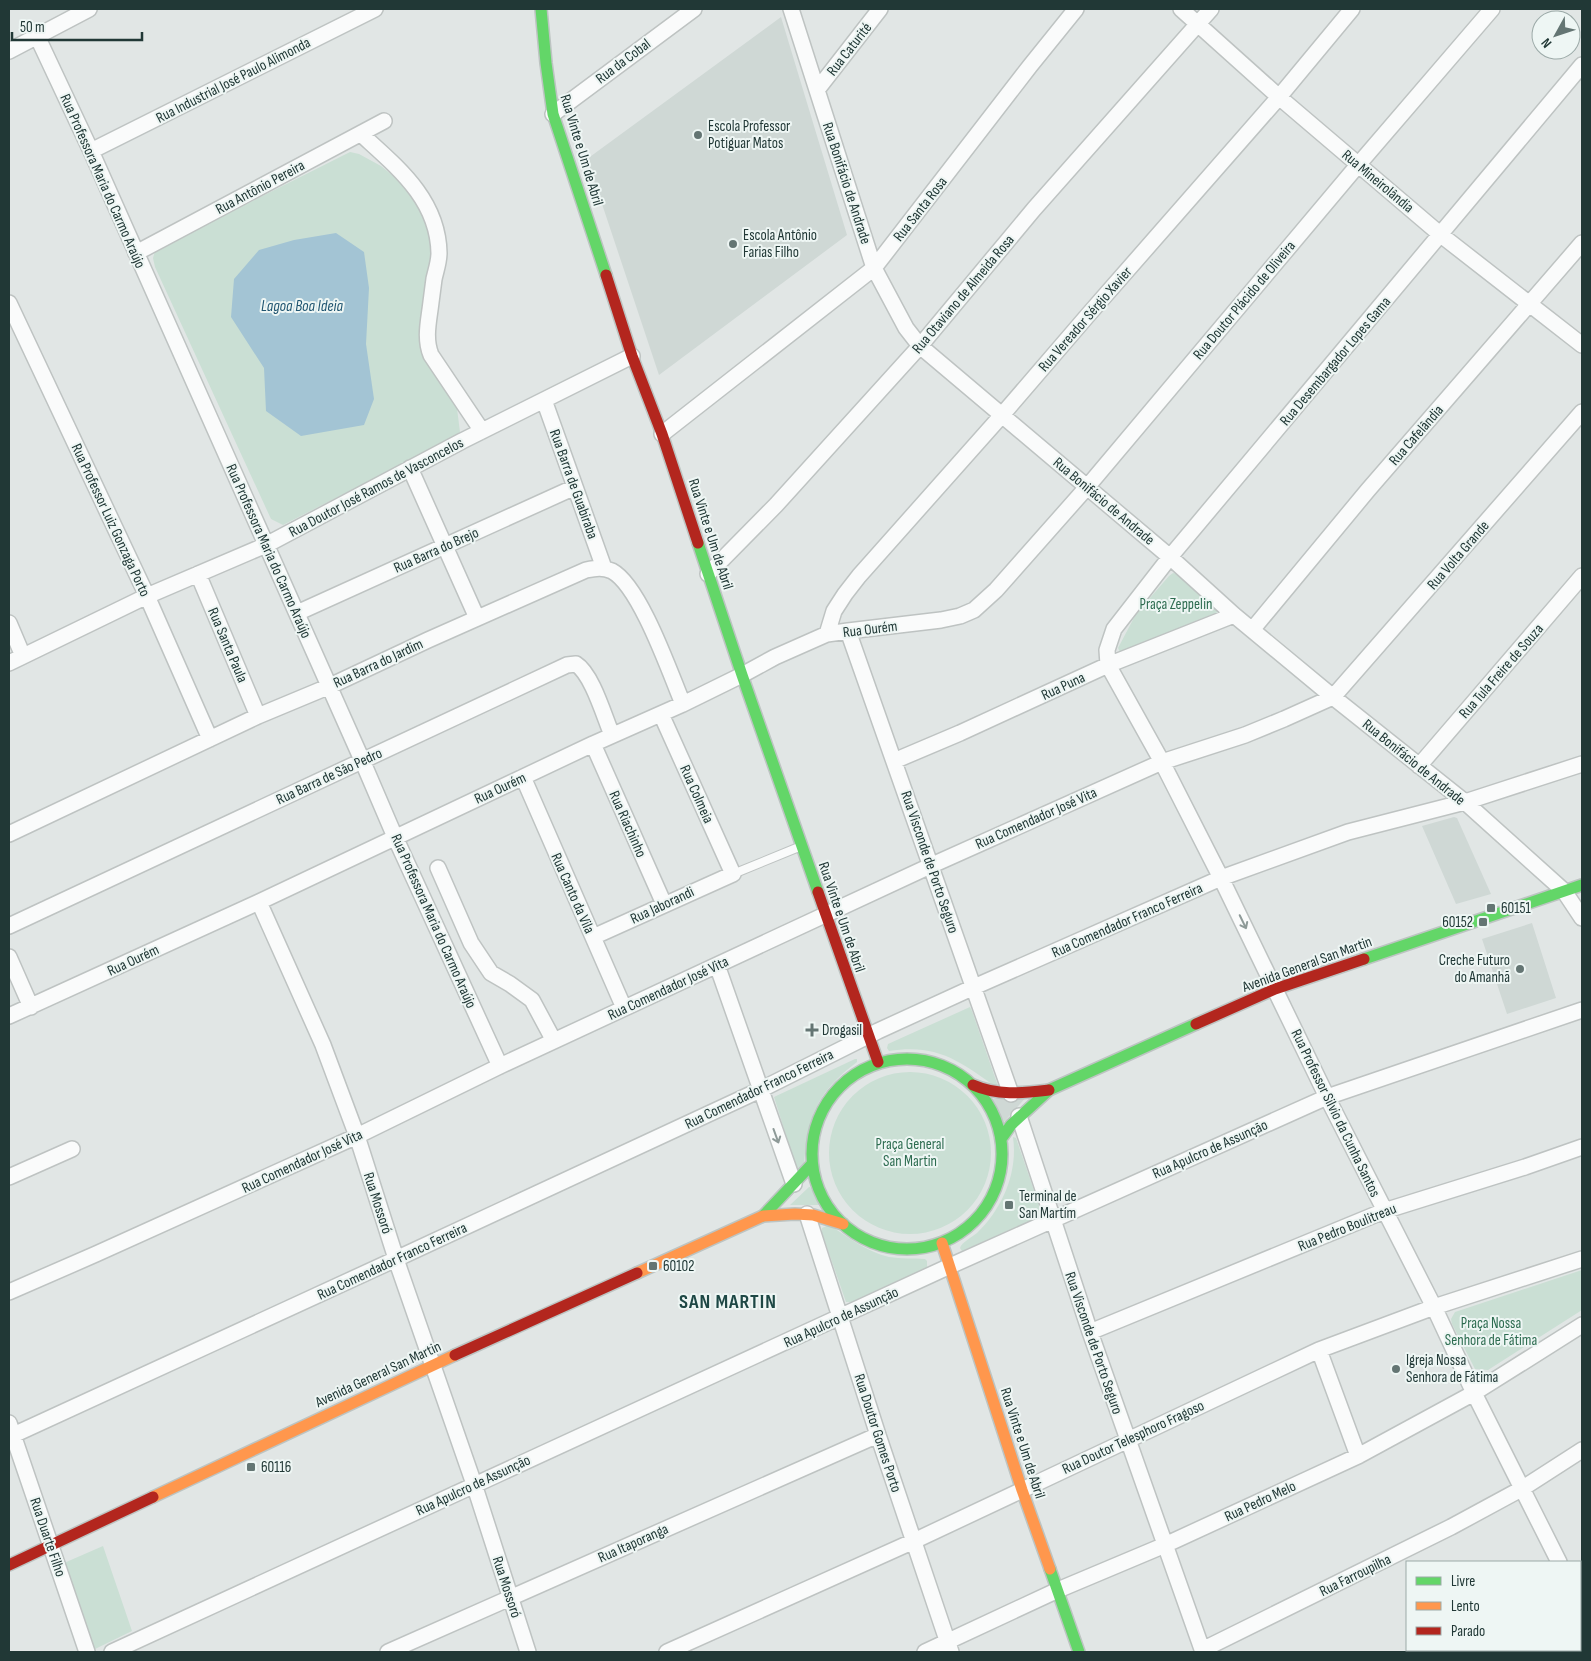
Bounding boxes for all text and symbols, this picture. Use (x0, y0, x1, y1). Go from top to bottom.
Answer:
scale bar (12, 10, 142, 42)
north arrow (1531, 10, 1581, 60)
text: 50 m (20, 18, 45, 37)
street label: Rua Caturité (823, 19, 876, 80)
street label: Rua Industrial José Paulo Alimonda (153, 33, 314, 128)
street label: Rua da Cobal (592, 35, 655, 88)
text: N (1538, 35, 1555, 51)
street label: Rua Professora Maria do Carmo Araújo (55, 91, 150, 271)
street label: Rua Vinte e Um de Abril (556, 92, 607, 208)
place label: Escola Professor Potiguar Matos (708, 117, 791, 153)
street label: Rua Bonifácio de Andrade (818, 120, 875, 246)
marker: Escola Professor Potiguar Matos (692, 129, 704, 141)
street label: Rua Mineirolândia (1338, 146, 1418, 217)
street label: Rua Antônio Pereira (212, 156, 308, 219)
street label: Rua Santa Rosa (889, 173, 952, 245)
place label: Escola Antônio Farias Filho (743, 226, 817, 262)
street label: Rua Otaviano de Almeida Rosa (908, 231, 1019, 358)
street label: Rua Doutor Plácido de Oliveira (1189, 237, 1300, 364)
marker: Escola Antônio Farias Filho (727, 238, 739, 250)
street label: Rua Vereador Sérgio Xavier (1034, 262, 1137, 376)
street label: Rua Desembargador Lopes Gama (1276, 293, 1395, 430)
water label: Lagoa Boa Ideia (261, 297, 343, 316)
street label: Rua Cafelândia (1385, 401, 1448, 469)
street label: Rua Barra de Guabiraba (545, 427, 602, 542)
street label: Rua Doutor José Ramos de Vasconcelos (286, 433, 467, 542)
street label: Rua Professor Luiz Gonzaga Porto (67, 441, 154, 600)
street label: Rua Bonifácio de Andrade (1049, 453, 1158, 549)
street label: Rua Professora Maria do Carmo Araújo (221, 461, 316, 641)
street label: Rua Vinte e Um de Abril (684, 476, 737, 592)
street label: Rua Volta Grande (1423, 517, 1494, 594)
street label: Rua Barra do Brejo (391, 523, 482, 578)
park label: Praça Zeppelin (1140, 595, 1212, 614)
street label: Rua Santa Paula (203, 605, 252, 686)
street label: Rua Ourém (842, 617, 898, 642)
street label: Rua Tula Freire de Souza (1455, 620, 1548, 723)
street label: Rua Barra do Jardim (330, 634, 426, 693)
street label: Rua Puna (1038, 668, 1088, 705)
street label: Rua Bonifácio de Andrade (1358, 715, 1469, 810)
street label: Rua Barra de São Pedro (273, 744, 385, 809)
street label: Rua Colmeia (675, 762, 718, 826)
street label: Rua Ourém (471, 768, 529, 809)
street label: Rua Comendador José Vita (973, 783, 1100, 854)
street label: Rua Riachinho (604, 788, 651, 861)
street label: Rua Visconde de Porto Seguro (896, 788, 963, 936)
street label: Rua Professora Maria do Carmo Araújo (386, 831, 481, 1011)
street label: Rua Canto da Vila (546, 850, 599, 937)
street label: Rua Vinte e Um de Abril (814, 859, 869, 975)
street label: Rua Comendador Franco Ferreira (1049, 879, 1206, 962)
street label: Rua Jaborandi (627, 882, 697, 928)
place label: 60151 (1501, 899, 1532, 918)
marker: 60151 (1485, 902, 1497, 914)
place label: 60152 (1442, 913, 1473, 932)
one-way arrow (1239, 914, 1248, 929)
marker: 60152 (1477, 916, 1489, 928)
street label: Avenida General San Martin (1239, 932, 1375, 997)
street label: Rua Ourém (104, 940, 162, 981)
place label: Creche Futuro do Amanhã (1439, 951, 1510, 987)
street label: Rua Comendador José Vita (605, 952, 732, 1025)
marker: Creche Futuro do Amanhã (1514, 963, 1526, 975)
place label: Drogasil (822, 1021, 862, 1040)
marker: Drogasil (806, 1024, 818, 1036)
street label: Rua Professor Silvio da Cunha Santos (1287, 1026, 1385, 1200)
street label: Rua Comendador Franco Ferreira (682, 1045, 837, 1134)
street label: Rua Apulcro de Assunção (1150, 1116, 1271, 1183)
street label: Rua Comendador José Vita (239, 1125, 366, 1198)
one-way arrow (772, 1127, 781, 1143)
park label: Praça General San Martin (876, 1135, 944, 1171)
street label: Rua Mossoró (359, 1170, 396, 1236)
place label: Terminal de San Martím (1019, 1187, 1077, 1223)
marker: Terminal de San Martím (1003, 1199, 1015, 1211)
street label: Rua Pedro Boulitreau (1295, 1199, 1399, 1256)
street label: Rua Comendador Franco Ferreira (314, 1218, 470, 1305)
place label: 60102 (663, 1257, 694, 1276)
marker: 60102 (647, 1260, 659, 1272)
street label: Rua Visconde de Porto Seguro (1060, 1269, 1127, 1417)
street label: Rua Apulcro de Assunção (781, 1283, 901, 1352)
district label: SAN MARTIN (679, 1290, 777, 1314)
park label: Praça Nossa Senhora de Fátima (1445, 1314, 1537, 1350)
street label: Avenida General San Martin (311, 1337, 444, 1412)
place label: Igreja Nossa Senhora de Fátima (1406, 1351, 1499, 1387)
marker: Igreja Nossa Senhora de Fátima (1390, 1363, 1402, 1375)
street label: Rua Doutor Gomes Porto (849, 1371, 906, 1495)
street label: Rua Vinte e Um de Abril (996, 1385, 1049, 1501)
street label: Rua Doutor Telesphoro Fragoso (1059, 1396, 1207, 1479)
street label: Rua Apulcro de Assunção (413, 1451, 533, 1520)
place label: 60116 (261, 1458, 291, 1477)
marker: 60116 (245, 1461, 257, 1473)
street label: Rua Pedro Melo (1221, 1477, 1299, 1526)
street label: Rua Duarte Filho (25, 1495, 70, 1579)
street label: Rua Itaporanga (595, 1519, 671, 1567)
street label: Rua Farroupilha (1316, 1550, 1394, 1601)
street label: Rua Mossoró (488, 1554, 525, 1620)
legend (1406, 1561, 1581, 1651)
text: Livre (1451, 1572, 1475, 1591)
text: Lento (1451, 1597, 1480, 1616)
text: Parado (1451, 1622, 1485, 1641)

